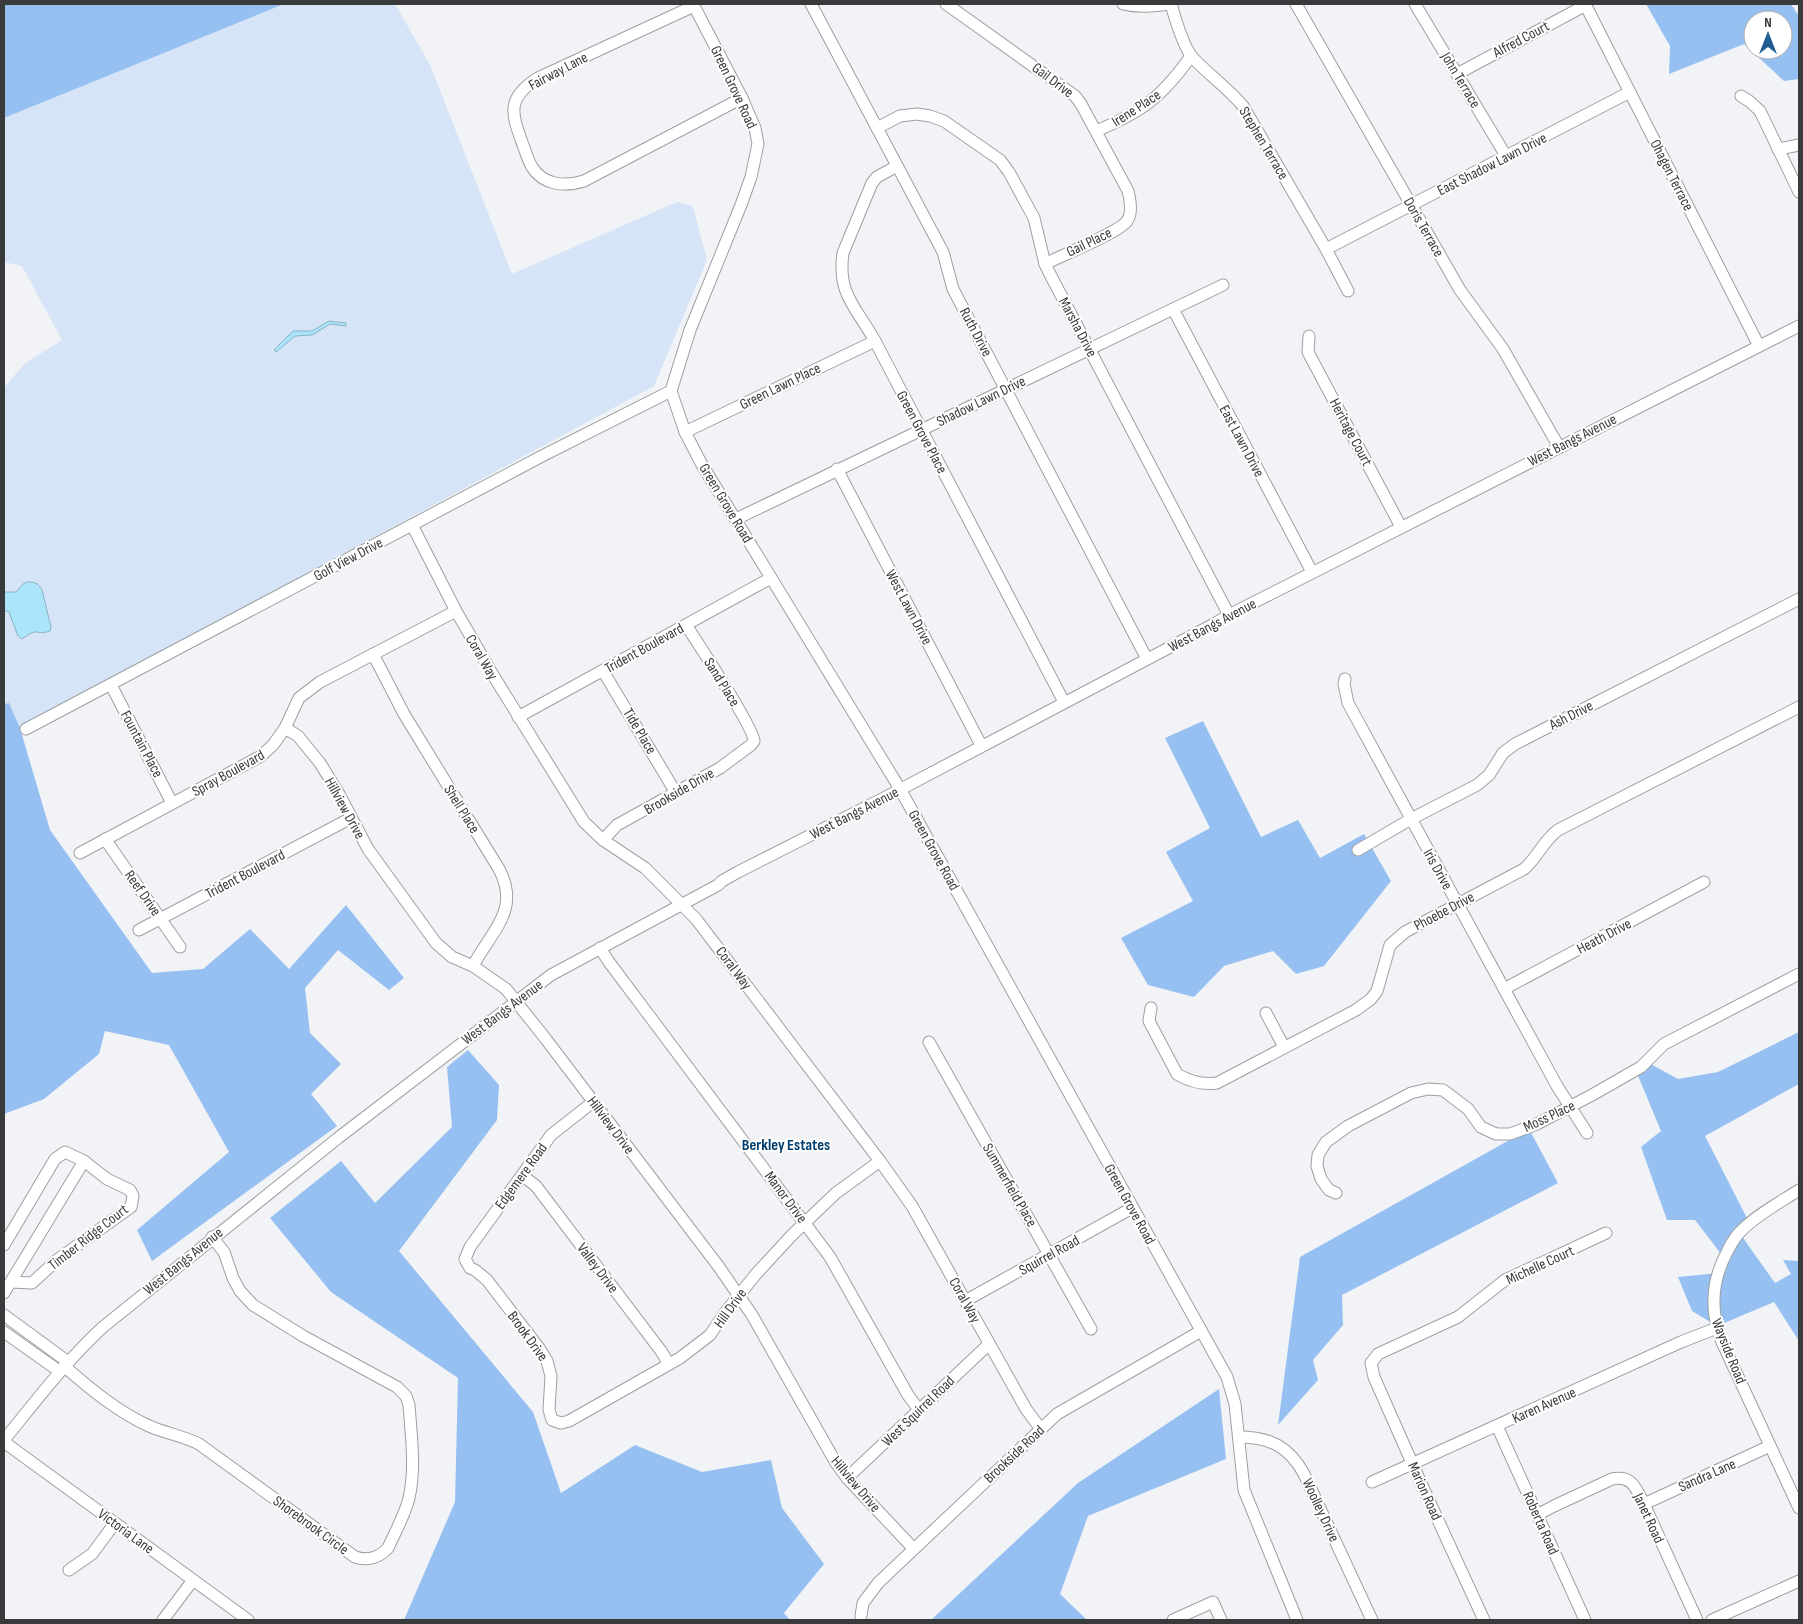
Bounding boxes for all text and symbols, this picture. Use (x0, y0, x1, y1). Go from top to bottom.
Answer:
north arrow (1743, 10, 1793, 60)
text: N (1764, 14, 1772, 31)
street label: Alfred Court (1489, 16, 1553, 63)
street label: Green Grove Road (706, 43, 761, 132)
street label: Fairway Lane (525, 48, 591, 95)
street label: John Terrace (1436, 48, 1485, 112)
street label: Gail Drive (1028, 59, 1077, 102)
street label: Irene Place (1108, 86, 1164, 131)
street label: Stephen Terrace (1234, 103, 1293, 183)
street label: East Shadow Lawn Drive (1434, 129, 1550, 200)
street label: Ohagen Terrace (1645, 136, 1698, 214)
street label: Doris Terrace (1399, 194, 1448, 260)
street label: Gail Place (1063, 223, 1115, 262)
street label: Marsha Drive (1054, 294, 1101, 360)
street label: Ruth Drive (955, 304, 996, 360)
street label: Green Lawn Place (737, 359, 824, 414)
street label: Shadow Lawn Drive (934, 372, 1029, 431)
street label: Green Grove Place (892, 388, 951, 477)
street label: Heritage Court (1325, 395, 1377, 470)
street label: East Lawn Drive (1215, 402, 1268, 480)
street label: West Bangs Avenue (1525, 410, 1620, 471)
street label: Green Grove Road (694, 460, 757, 546)
street label: Golf View Drive (310, 533, 386, 586)
street label: West Lawn Drive (881, 566, 936, 648)
street label: West Bangs Avenue (1165, 594, 1260, 657)
street label: Trident Boulevard (601, 619, 687, 678)
street label: Coral Way (461, 631, 502, 683)
street label: Sand Place (699, 654, 744, 710)
street label: Ash Drive (1545, 696, 1596, 735)
street label: Tide Place (618, 705, 661, 758)
street label: Fountain Place (116, 707, 167, 781)
street label: Spray Boulevard (189, 746, 268, 801)
street label: Brookside Drive (641, 764, 718, 819)
street label: Hillview Drive (320, 774, 369, 842)
street label: Shell Place (439, 781, 484, 837)
street label: West Bangs Avenue (807, 783, 902, 844)
street label: Green Grove Road (904, 807, 964, 894)
street label: Iris Drive (1419, 845, 1457, 893)
street label: Trident Boulevard (202, 846, 288, 903)
street label: Reef Drive (120, 867, 165, 920)
street label: Phoebe Drive (1411, 888, 1478, 935)
street label: Heath Drive (1574, 914, 1635, 959)
street label: Coral Way (711, 943, 756, 994)
street label: West Bangs Avenue (458, 976, 547, 1049)
street label: Hillview Drive (583, 1093, 639, 1158)
street label: Moss Place (1520, 1096, 1578, 1137)
district label: Berkley Estates (742, 1136, 830, 1155)
street label: Edgemere Road (491, 1139, 552, 1213)
street label: Summerfield Place (978, 1140, 1041, 1230)
street label: Green Grove Road (1100, 1161, 1160, 1248)
street label: Manor Drive (760, 1168, 811, 1227)
street label: Timber Ridge Court (44, 1200, 132, 1275)
street label: West Bangs Avenue (140, 1223, 227, 1299)
street label: Squirrel Road (1016, 1231, 1083, 1280)
street label: Valley Drive (573, 1239, 623, 1297)
street label: Michelle Court (1503, 1241, 1578, 1289)
street label: Coral Way (944, 1274, 985, 1327)
street label: Hill Drive (710, 1285, 751, 1332)
street label: Brook Drive (503, 1307, 552, 1365)
street label: Wayside Road (1707, 1316, 1750, 1387)
street label: West Squirrel Road (878, 1372, 959, 1451)
street label: Karen Avenue (1509, 1383, 1579, 1428)
street label: Brookside Road (980, 1421, 1049, 1487)
street label: Hillview Drive (827, 1452, 885, 1516)
street label: Sandra Lane (1676, 1454, 1739, 1497)
street label: Marion Road (1403, 1459, 1446, 1523)
street label: Woolley Drive (1298, 1475, 1343, 1545)
street label: Roberta Road (1518, 1489, 1563, 1558)
street label: Janet Road (1628, 1489, 1668, 1546)
street label: Shorebrook Circle (269, 1492, 352, 1559)
street label: Victoria Lane (94, 1505, 158, 1558)

